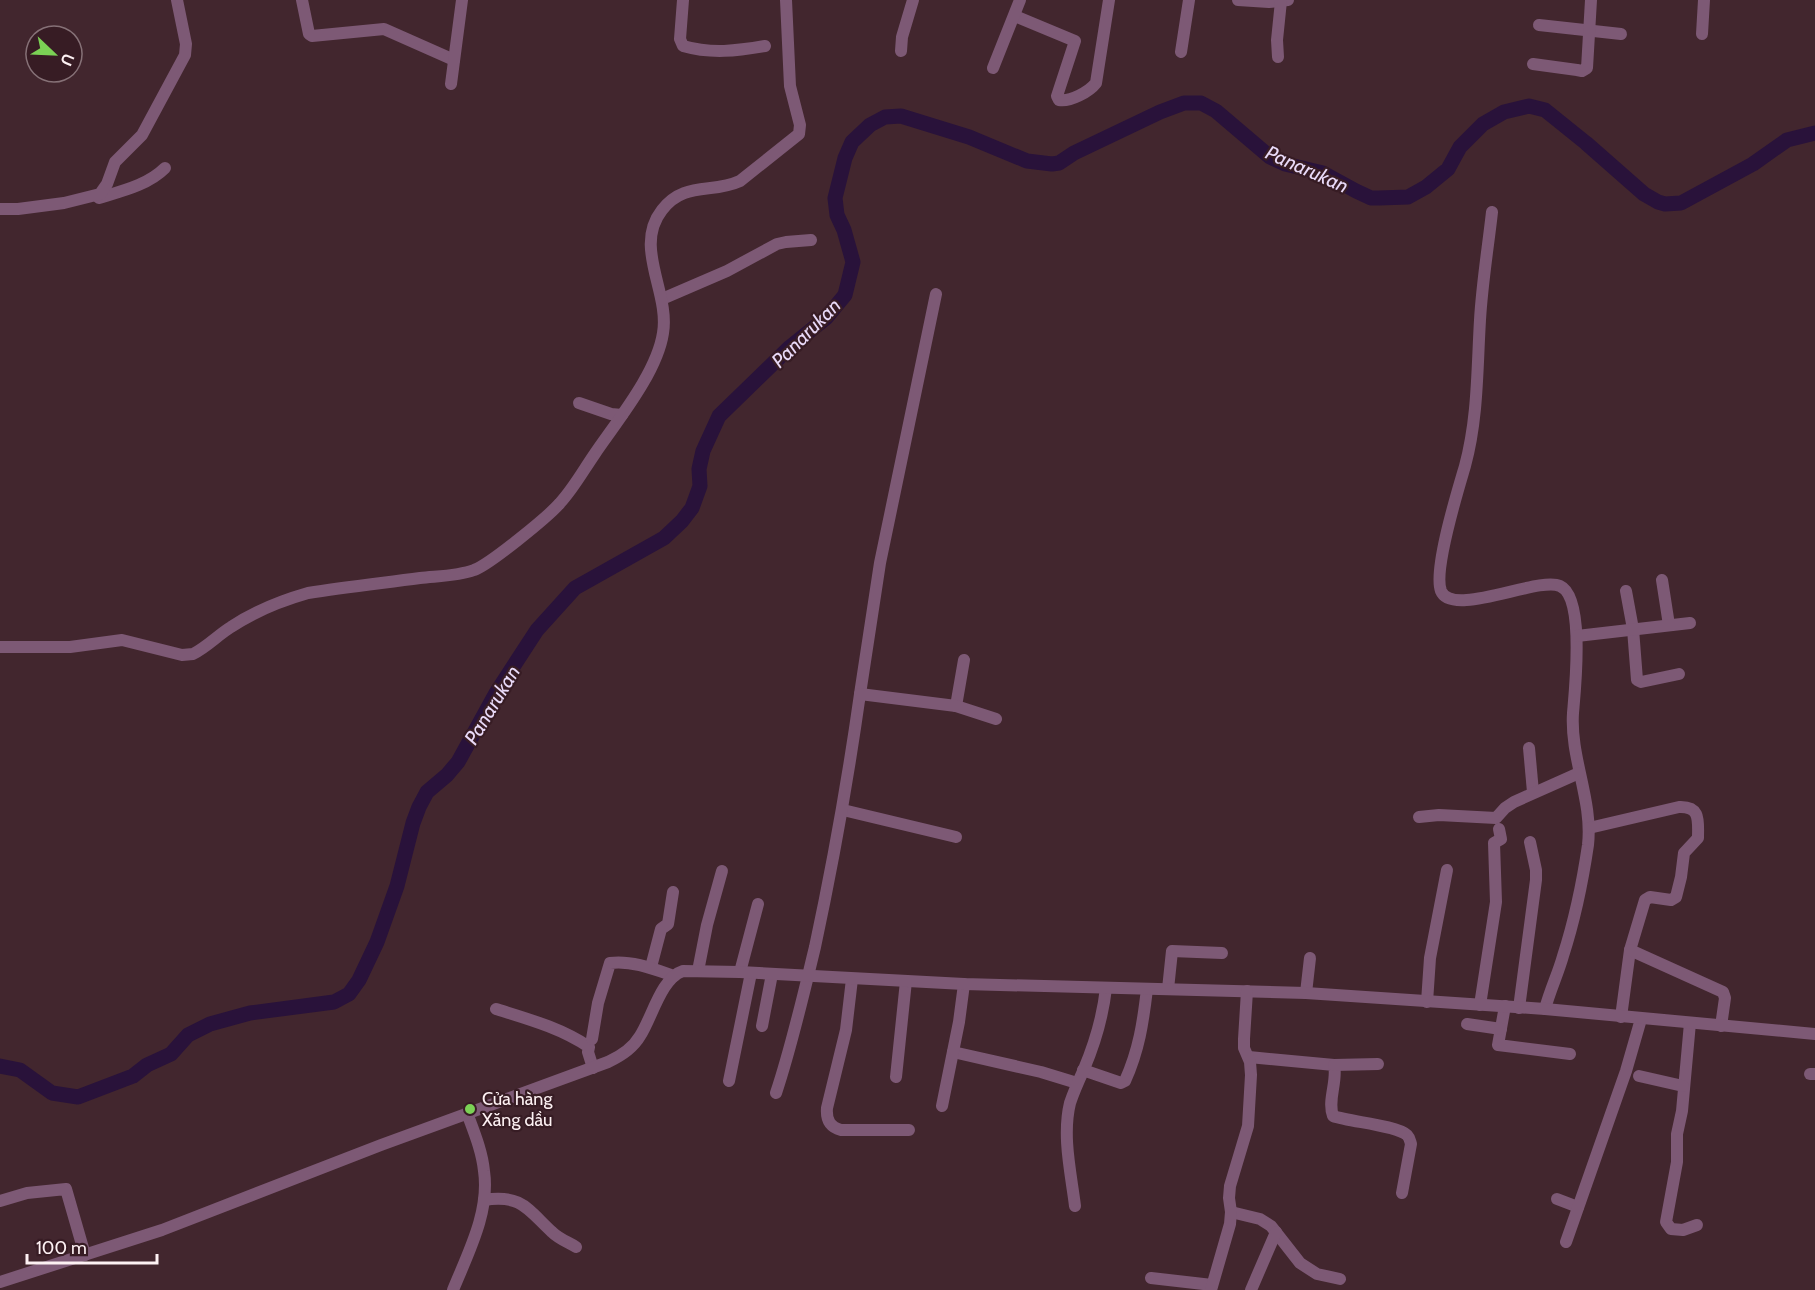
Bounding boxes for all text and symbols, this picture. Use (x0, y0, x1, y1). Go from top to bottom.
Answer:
north arrow (24, 24, 84, 84)
text: U (56, 51, 78, 69)
water label: Panarukan (1262, 140, 1352, 198)
water label: Panarukan (766, 293, 846, 373)
water label: Panarukan (459, 661, 525, 749)
place label: Cửa hàng Xăng dầu (482, 1088, 553, 1131)
marker: Cửa hàng Xăng dầu (463, 1102, 477, 1116)
scale bar (27, 1227, 158, 1265)
text: 100 m (36, 1237, 87, 1259)

